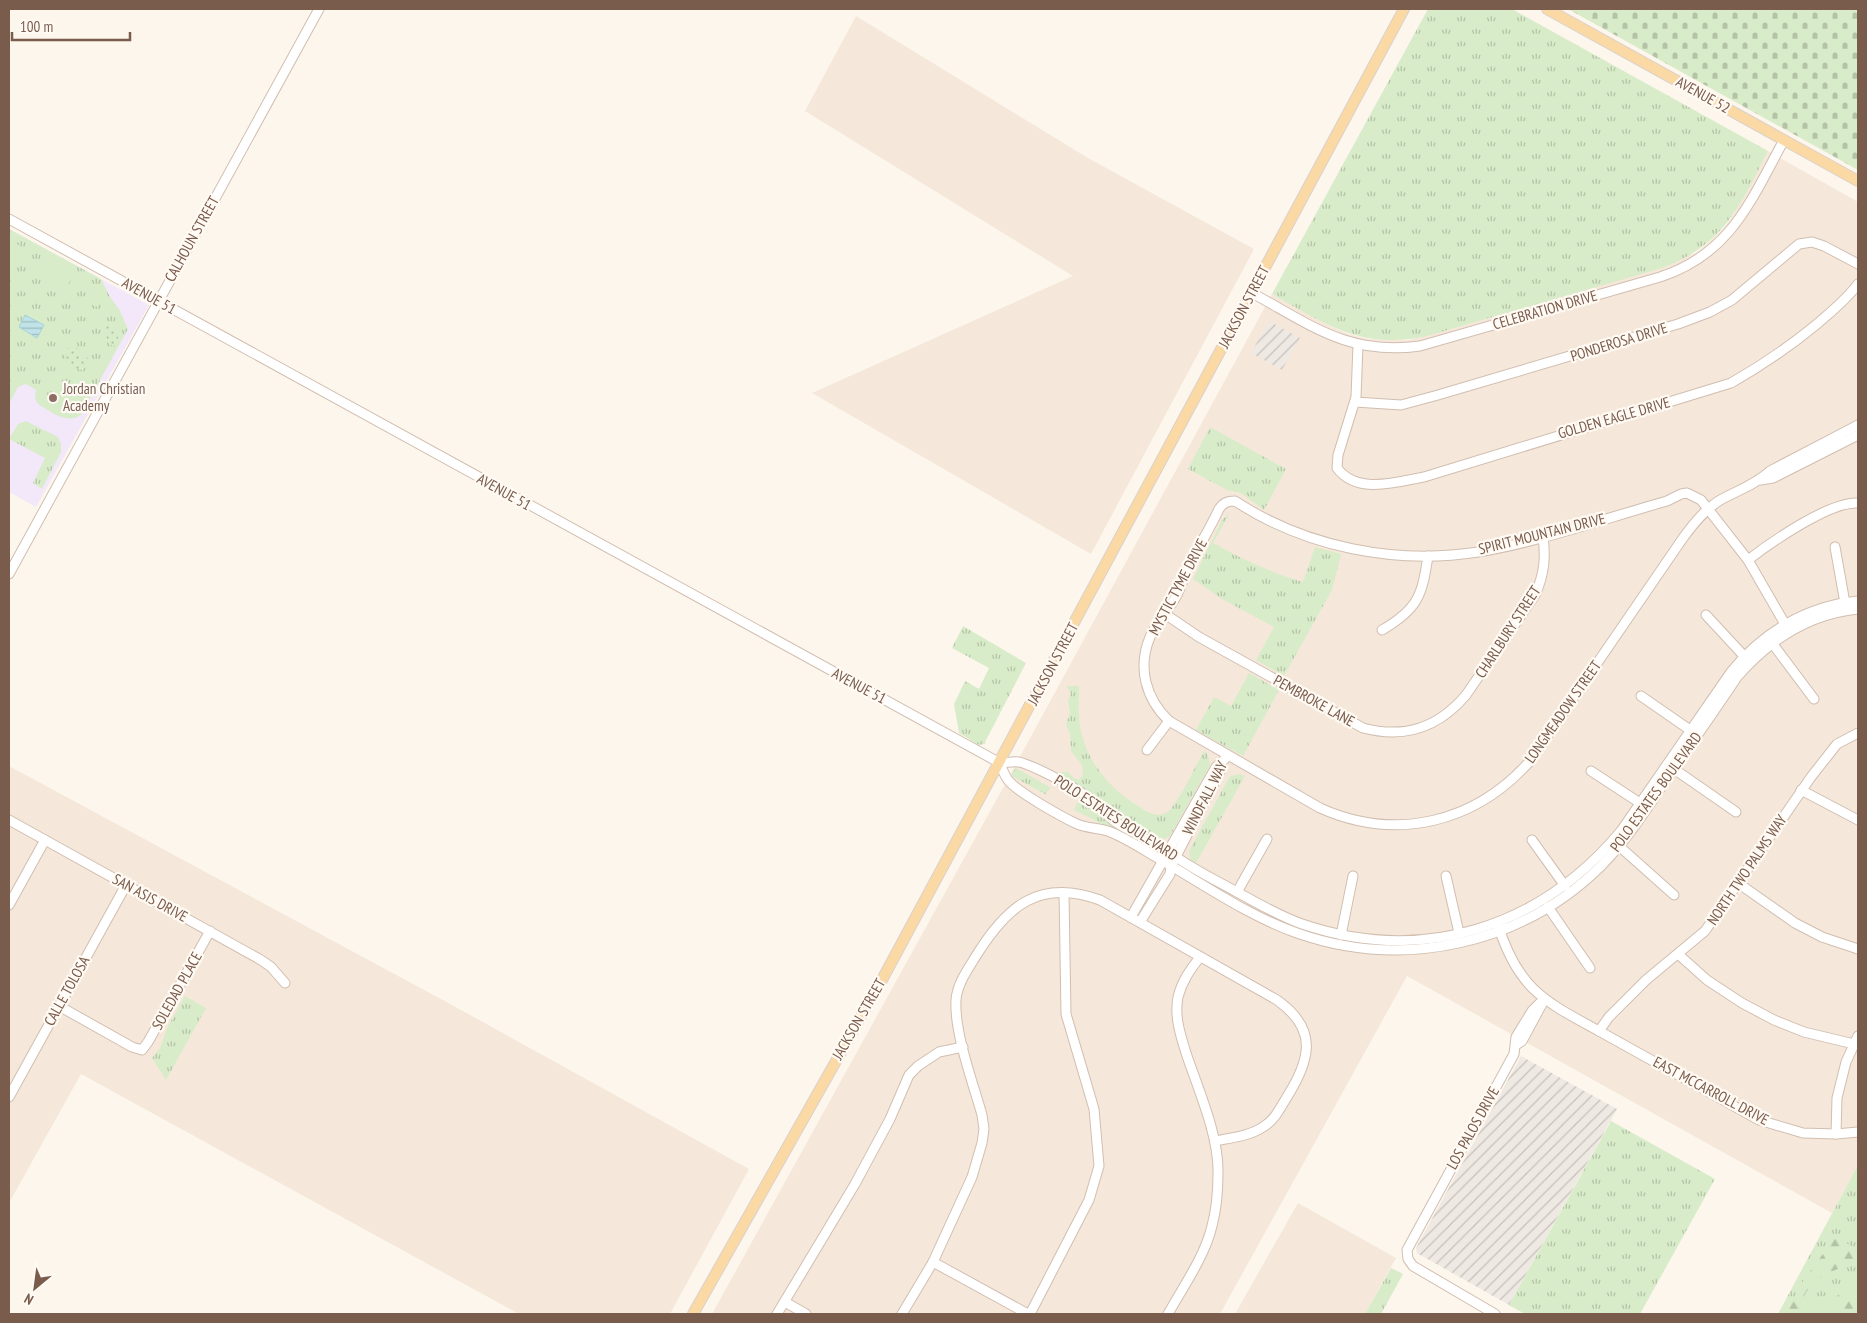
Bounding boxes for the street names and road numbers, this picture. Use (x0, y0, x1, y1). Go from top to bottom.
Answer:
street label: AVENUE 52 (1673, 72, 1734, 117)
street label: CALHOUN STREET (160, 192, 223, 285)
street label: JACKSON STREET (1213, 262, 1273, 352)
street label: AVENUE 51 (119, 273, 180, 318)
street label: CELEBRATION DRIVE (1490, 286, 1599, 334)
street label: PONDEROSA DRIVE (1568, 318, 1670, 365)
street label: GOLDEN EAGLE DRIVE (1556, 392, 1672, 443)
street label: AVENUE 51 (474, 469, 535, 514)
street label: SPIRIT MOUNTAIN DRIVE (1476, 509, 1607, 558)
street label: MYSTIC TYME DRIVE (1144, 535, 1211, 638)
street label: CHARLBURY STREET (1471, 582, 1545, 682)
street label: JACKSON STREET (1022, 619, 1082, 709)
street label: LONGMEADOW STREET (1520, 657, 1605, 767)
street label: AVENUE 51 (829, 663, 890, 708)
street label: PEMBROKE LANE (1270, 670, 1358, 731)
street label: POLO ESTATES BOULEVARD (1606, 728, 1706, 855)
street label: WINDFALL WAY (1178, 757, 1231, 838)
street label: POLO ESTATES BOULEVARD (1051, 770, 1182, 865)
street label: NORTH TWO PALMS WAY (1703, 811, 1791, 929)
street label: SAN ASIS DRIVE (109, 869, 191, 926)
street label: SOLEDAD PLACE (147, 948, 206, 1033)
street label: CALLE TOLOSA (40, 952, 94, 1029)
street label: JACKSON STREET (827, 975, 890, 1064)
street label: EAST MCCARROLL DRIVE (1650, 1052, 1772, 1129)
street label: LOS PALOS DRIVE (1442, 1083, 1503, 1172)

